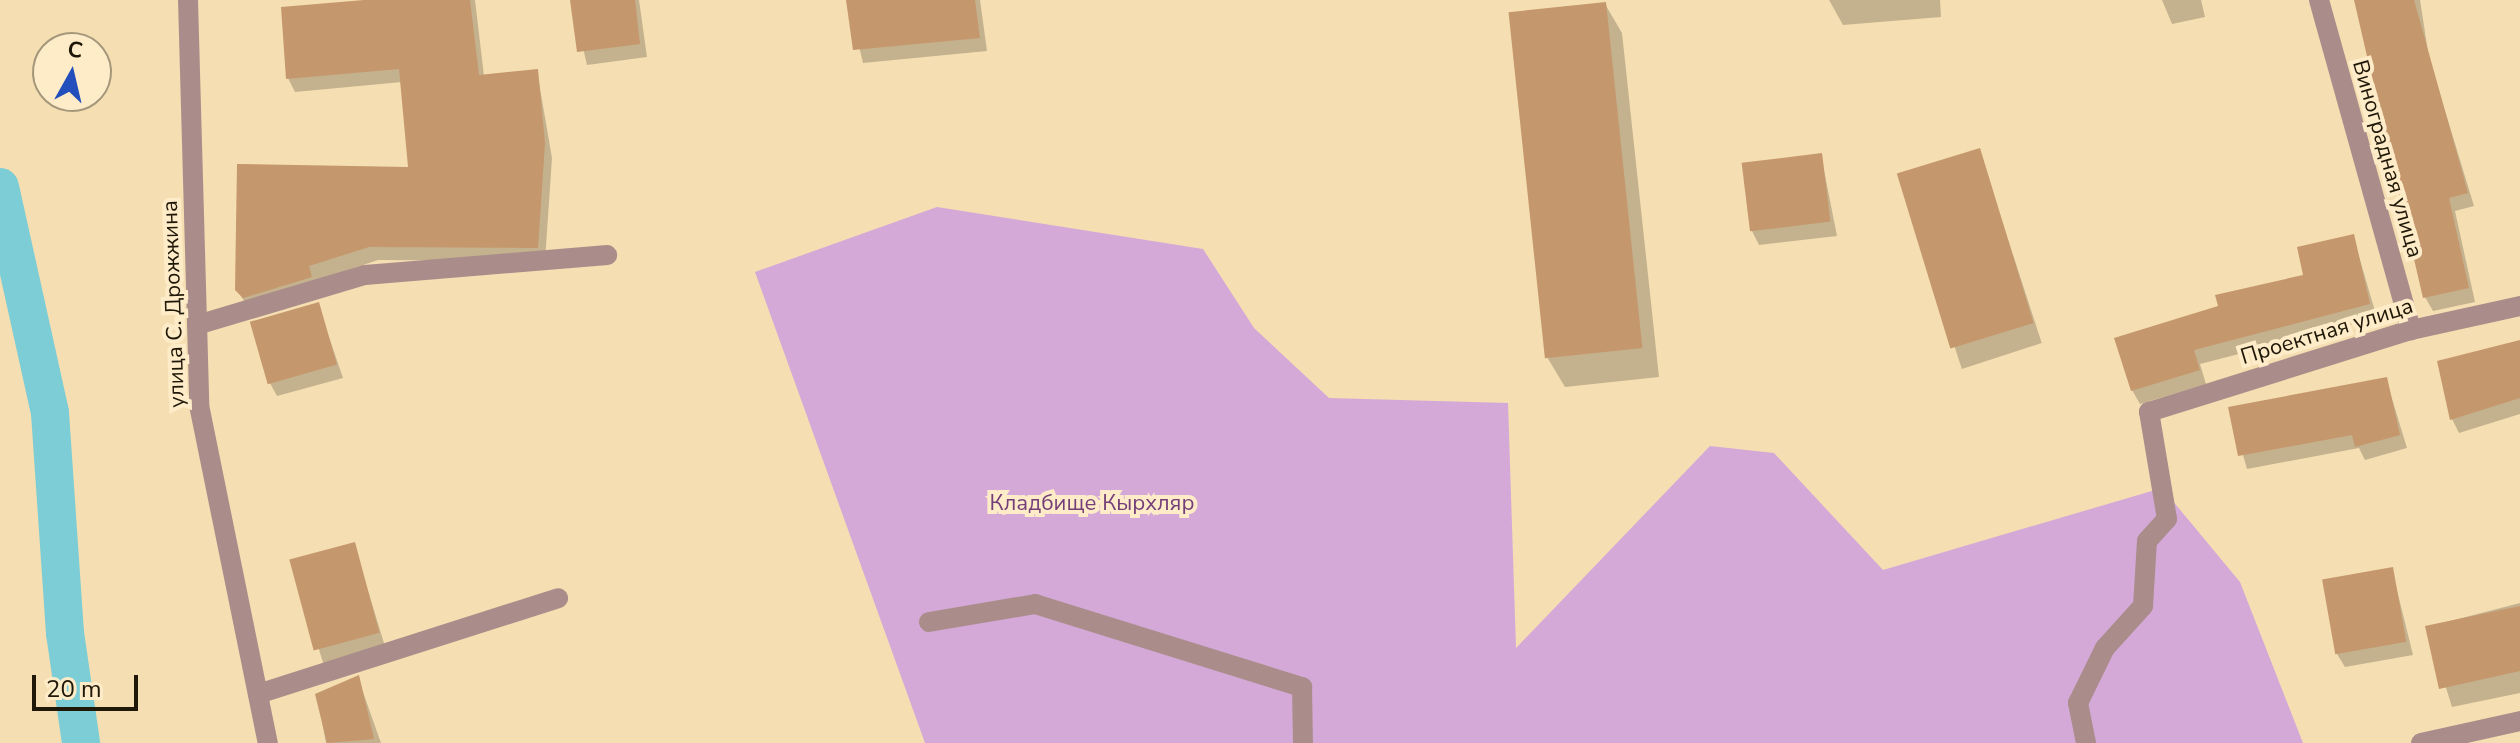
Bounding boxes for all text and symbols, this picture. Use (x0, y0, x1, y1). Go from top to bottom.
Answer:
north arrow (32, 32, 112, 112)
text: С (66, 34, 85, 66)
street label: Виноградная улица (2346, 57, 2428, 261)
street label: улица С. Дрожжина (157, 200, 191, 408)
street label: Проектная улица (2238, 293, 2416, 371)
park label: Кладбище Кырхляр (990, 491, 1194, 517)
scale bar (36, 659, 142, 709)
text: 20 m (46, 673, 102, 705)

